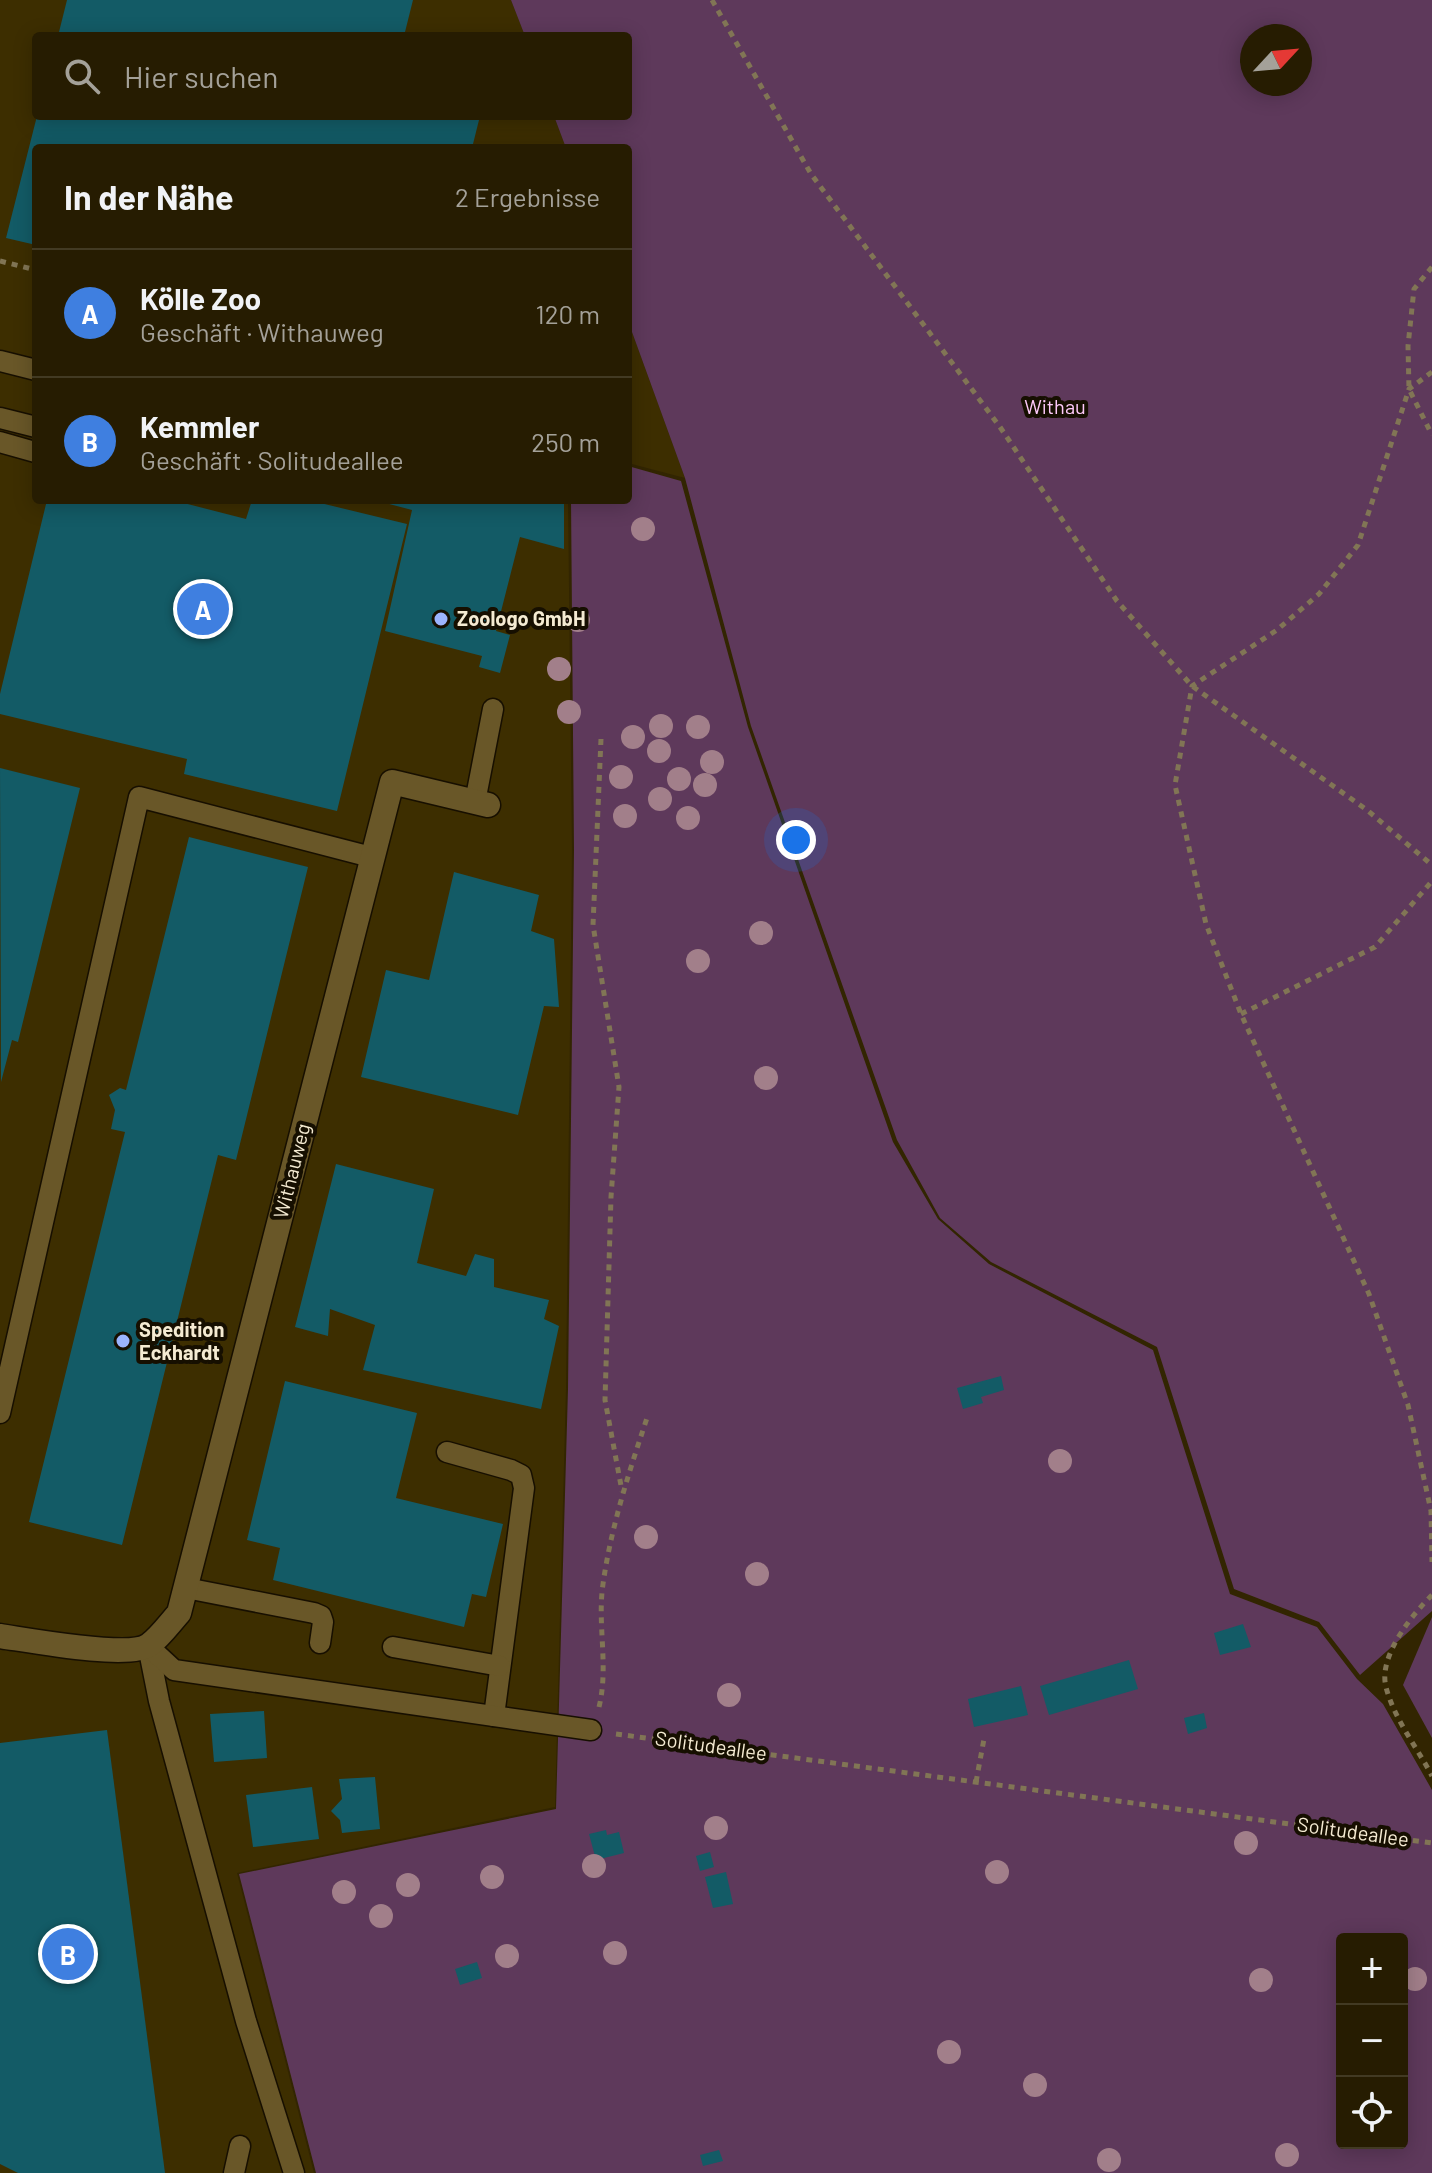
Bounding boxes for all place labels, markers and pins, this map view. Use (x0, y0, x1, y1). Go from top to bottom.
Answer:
pin: A (177, 579, 229, 639)
place label: Zoologo GmbH (457, 606, 586, 630)
marker: Zoologo GmbH (432, 610, 450, 628)
place label: Spedition Eckhardt (139, 1317, 224, 1364)
marker: Spedition Eckhardt (114, 1332, 132, 1350)
pin: B (42, 1924, 94, 1984)

